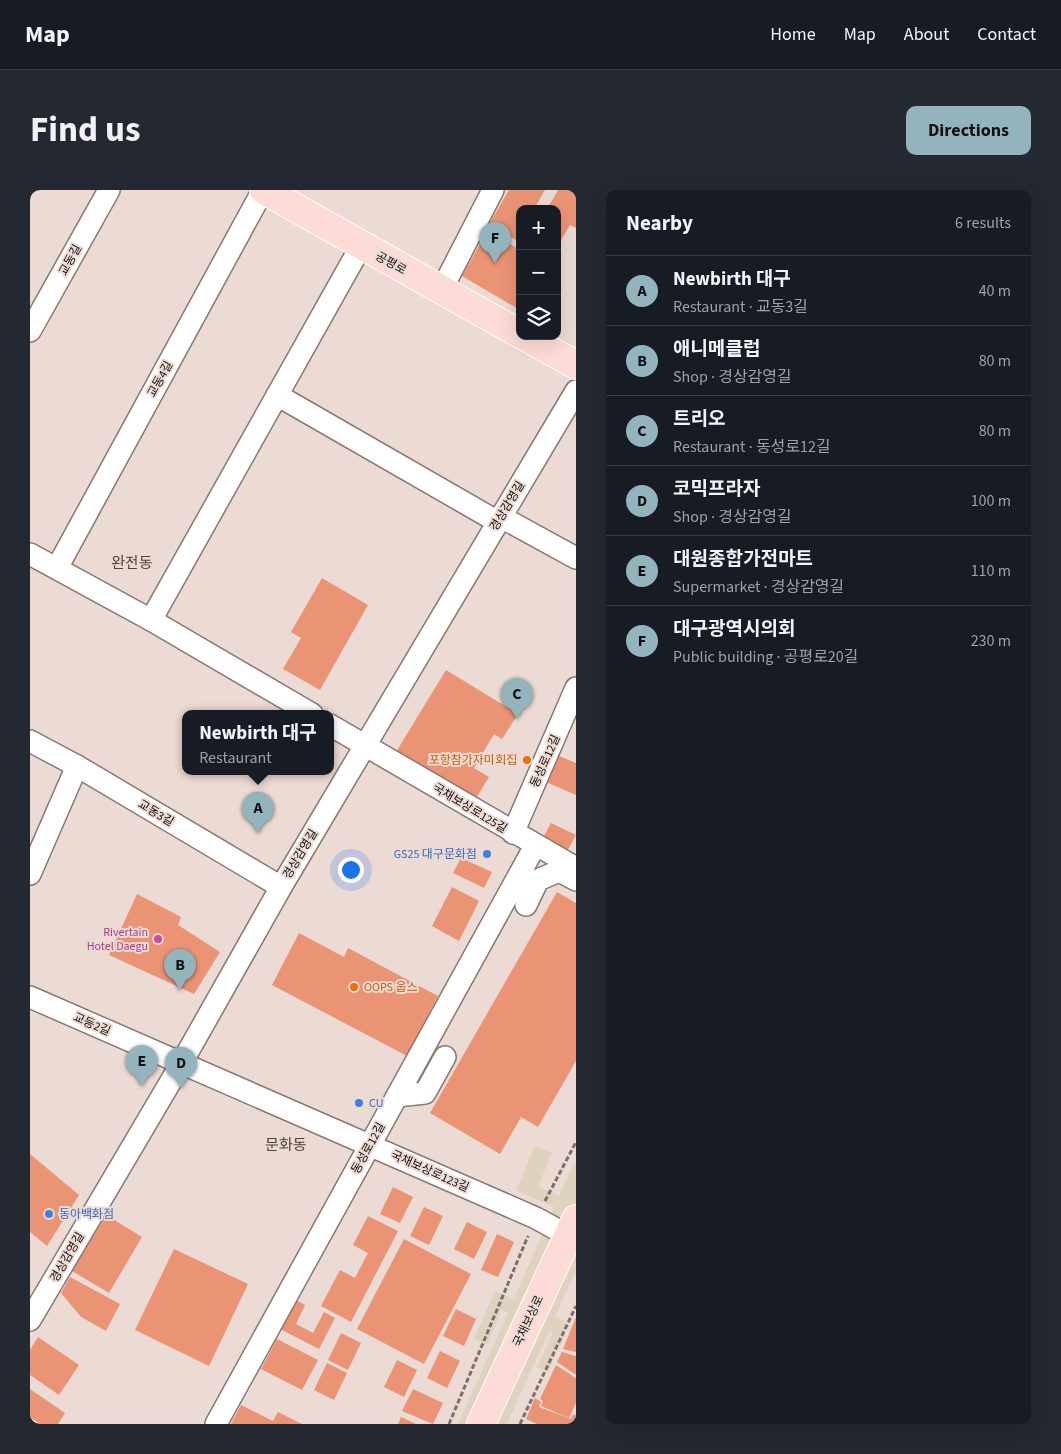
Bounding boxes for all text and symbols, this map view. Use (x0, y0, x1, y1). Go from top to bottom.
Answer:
text: Map (25, 17, 70, 52)
text: Home (770, 22, 816, 47)
text: Map (844, 22, 876, 47)
text: About (904, 22, 949, 47)
text: Contact (977, 22, 1036, 47)
text: Find us (30, 105, 140, 155)
button: Directions (906, 106, 1031, 155)
map controls (516, 205, 561, 340)
button: + (516, 205, 561, 250)
text: Nearby (626, 208, 693, 238)
text: 6 results (955, 212, 1011, 234)
pin: F (479, 222, 511, 263)
street label: 교동길 (55, 242, 86, 279)
street label: 공평로 (372, 248, 409, 279)
button: − (516, 250, 561, 295)
text: Newbirth 대구 (673, 266, 791, 293)
text: A (637, 280, 647, 302)
text: 40 m (979, 280, 1011, 302)
button: layers (516, 295, 561, 340)
text: Restaurant · 교동3길 (673, 296, 808, 318)
text: 애니메클럽 (673, 336, 760, 363)
text: B (637, 350, 647, 372)
text: 80 m (979, 350, 1011, 372)
street label: 교동4길 (144, 358, 177, 400)
text: Shop · 경상감영길 (673, 366, 792, 388)
text: 트리오 (673, 406, 725, 433)
text: C (637, 420, 647, 442)
text: 80 m (979, 420, 1011, 442)
text: Restaurant · 동성로12길 (673, 436, 831, 458)
text: 코믹프라자 (673, 476, 760, 503)
street label: 경상감영길 (486, 478, 529, 534)
text: D (637, 490, 647, 512)
text: 100 m (971, 490, 1011, 512)
text: Shop · 경상감영길 (673, 506, 792, 528)
text: 대원종합가전마트 (673, 546, 813, 573)
district label: 완전동 (111, 553, 153, 574)
text: E (638, 560, 646, 582)
text: 110 m (971, 560, 1011, 582)
text: Supermarket · 경상감영길 (673, 576, 844, 598)
text: 대구광역시의회 (673, 616, 795, 643)
text: F (638, 630, 646, 652)
text: 230 m (971, 630, 1011, 652)
text: Public building · 공평로20길 (673, 646, 859, 668)
pin: C (501, 678, 533, 719)
popup (182, 710, 334, 775)
text: Newbirth 대구 (199, 720, 317, 747)
street label: 동성로12길 (526, 732, 565, 790)
text: Restaurant (199, 747, 272, 769)
place label: 포항참가자미회집 (429, 752, 517, 769)
marker: 포항참가자미회집 (521, 754, 533, 766)
street label: 국채보상로125길 (429, 779, 510, 837)
pin: A (242, 792, 274, 833)
street label: 교동3길 (135, 796, 177, 831)
street label: 경상감영길 (279, 826, 322, 882)
place label: GS25 대구문화점 (394, 846, 477, 863)
marker: GS25 대구문화점 (481, 848, 493, 860)
your location (338, 857, 364, 883)
place label: Rivertain Hotel Daegu (87, 924, 148, 955)
marker: Rivertain Hotel Daegu (152, 933, 164, 945)
pin: B (164, 949, 196, 990)
place label: OOPS 웁스 (364, 979, 418, 996)
marker: OOPS 웁스 (348, 981, 360, 993)
street label: 교동2길 (70, 1009, 113, 1040)
pin: E (126, 1045, 158, 1086)
pin: D (165, 1047, 197, 1088)
place label: CU (369, 1095, 383, 1112)
marker: CU (353, 1097, 365, 1109)
street label: 동성로12길 (347, 1120, 389, 1177)
district label: 문화동 (265, 1135, 307, 1156)
street label: 국채보상로123길 (388, 1147, 472, 1196)
place label: 동아백화점 (59, 1206, 114, 1223)
marker: 동아백화점 (43, 1208, 55, 1220)
street label: 경상감영길 (46, 1229, 89, 1285)
street label: 국채보상로 (509, 1293, 548, 1350)

